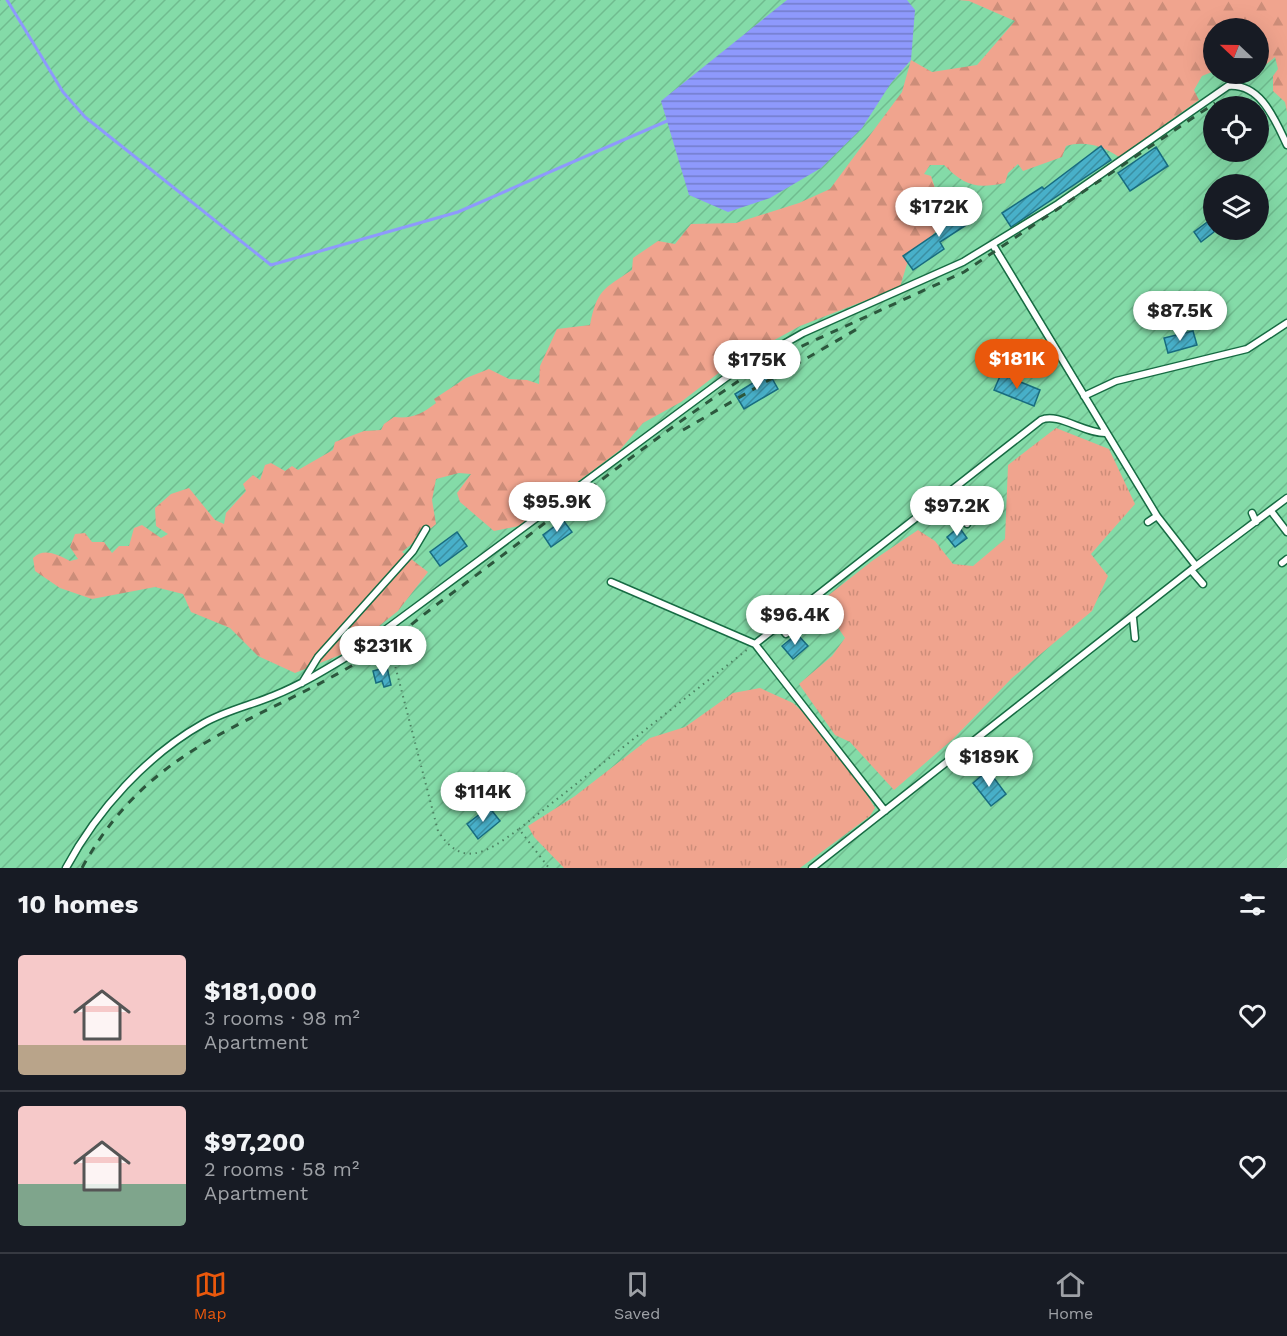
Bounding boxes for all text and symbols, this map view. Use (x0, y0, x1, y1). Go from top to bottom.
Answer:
north arrow (1203, 18, 1269, 84)
map controls (1203, 18, 1269, 240)
button: locate (1203, 96, 1269, 162)
button: layers (1203, 174, 1269, 240)
pin: $172K (897, 187, 981, 238)
text: $172K (909, 194, 969, 218)
pin: $87.5K (1131, 291, 1229, 342)
text: $87.5K (1147, 298, 1213, 322)
pin: $181K (975, 339, 1059, 390)
pin: $175K (715, 340, 799, 391)
text: $181K (989, 346, 1045, 370)
text: $175K (728, 347, 786, 371)
pin: $95.9K (508, 482, 606, 533)
pin: $97.2K (908, 486, 1006, 537)
text: $95.9K (523, 489, 591, 513)
text: $97.2K (924, 493, 990, 517)
pin: $96.4K (746, 595, 844, 646)
text: $96.4K (760, 602, 830, 626)
pin: $231K (341, 626, 425, 677)
text: $231K (353, 633, 413, 657)
pin: $189K (947, 737, 1031, 788)
text: $189K (959, 744, 1019, 768)
pin: $114K (441, 772, 525, 823)
text: $114K (455, 779, 511, 803)
icon: filters (1236, 888, 1269, 921)
text: 10 homes (18, 889, 138, 919)
text: $181,000 (204, 976, 317, 1006)
icon: home (66, 979, 138, 1051)
icon: heart (1236, 999, 1269, 1032)
text: 3 rooms · 98 m² (204, 1006, 360, 1030)
text: Apartment (204, 1030, 308, 1054)
text: $97,200 (204, 1127, 305, 1157)
icon: home (66, 1130, 138, 1202)
icon: heart (1236, 1150, 1269, 1183)
text: 2 rooms · 58 m² (204, 1157, 359, 1181)
text: Apartment (204, 1181, 308, 1205)
tab: Map (194, 1268, 227, 1323)
tab: Saved (614, 1268, 660, 1323)
tab: Home (1048, 1268, 1093, 1323)

